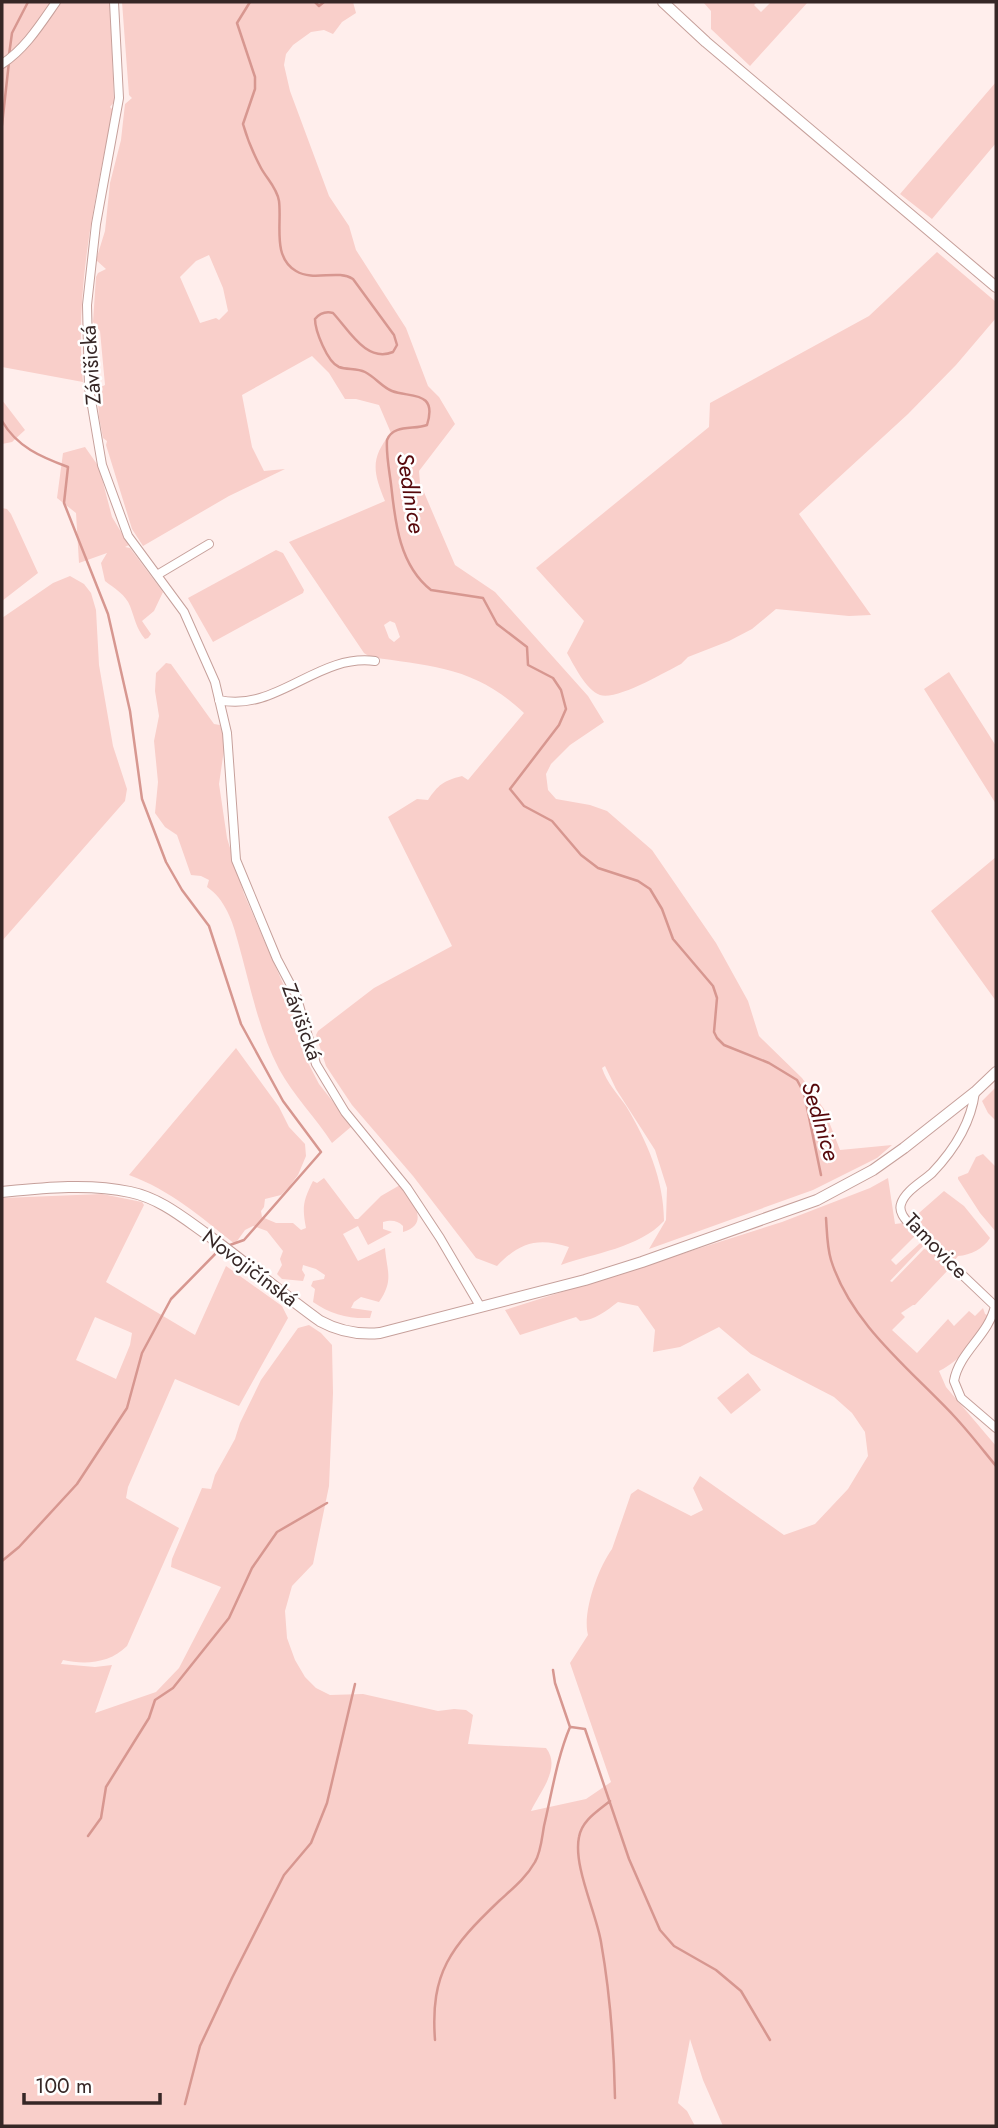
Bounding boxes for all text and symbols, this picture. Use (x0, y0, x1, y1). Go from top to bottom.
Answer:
street label: Závišická (73, 324, 109, 406)
water label: Sedlnice (388, 450, 434, 536)
street label: Závišická (274, 979, 330, 1065)
water label: Sedlnice (793, 1077, 849, 1165)
street label: Tamovice (897, 1206, 975, 1286)
street label: Novojičínská (196, 1222, 304, 1314)
scale bar (24, 2062, 161, 2106)
text: 100 m (35, 2071, 92, 2101)

